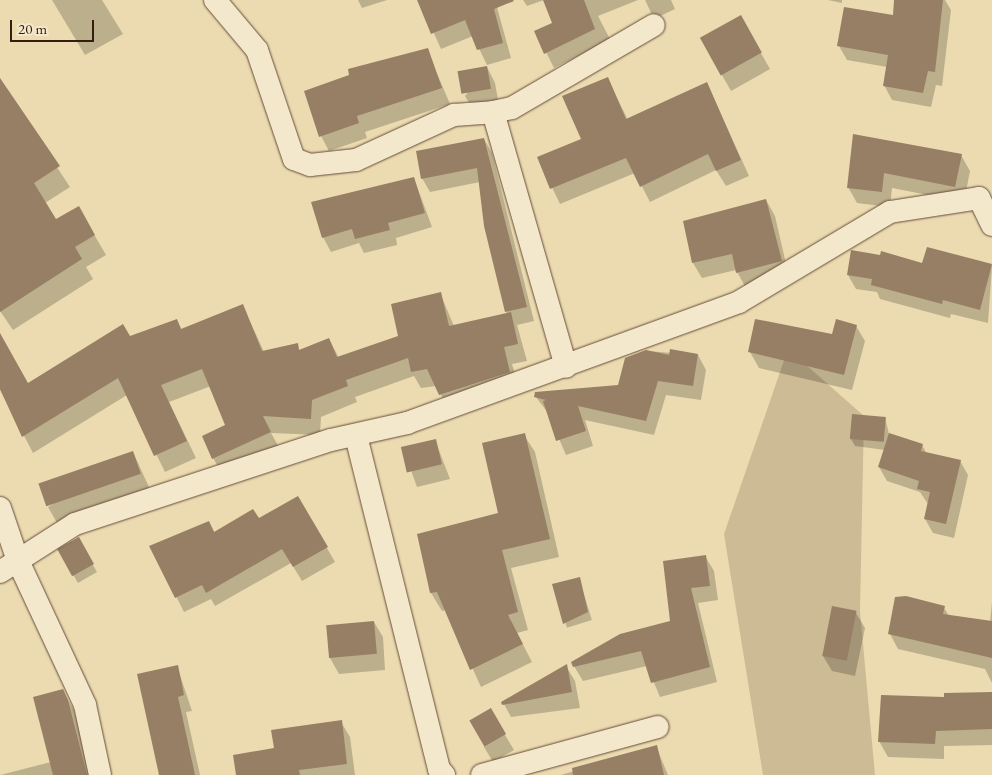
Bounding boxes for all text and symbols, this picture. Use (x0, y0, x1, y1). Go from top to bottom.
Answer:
scale bar (12, 10, 96, 42)
text: 20 m (18, 19, 47, 38)

